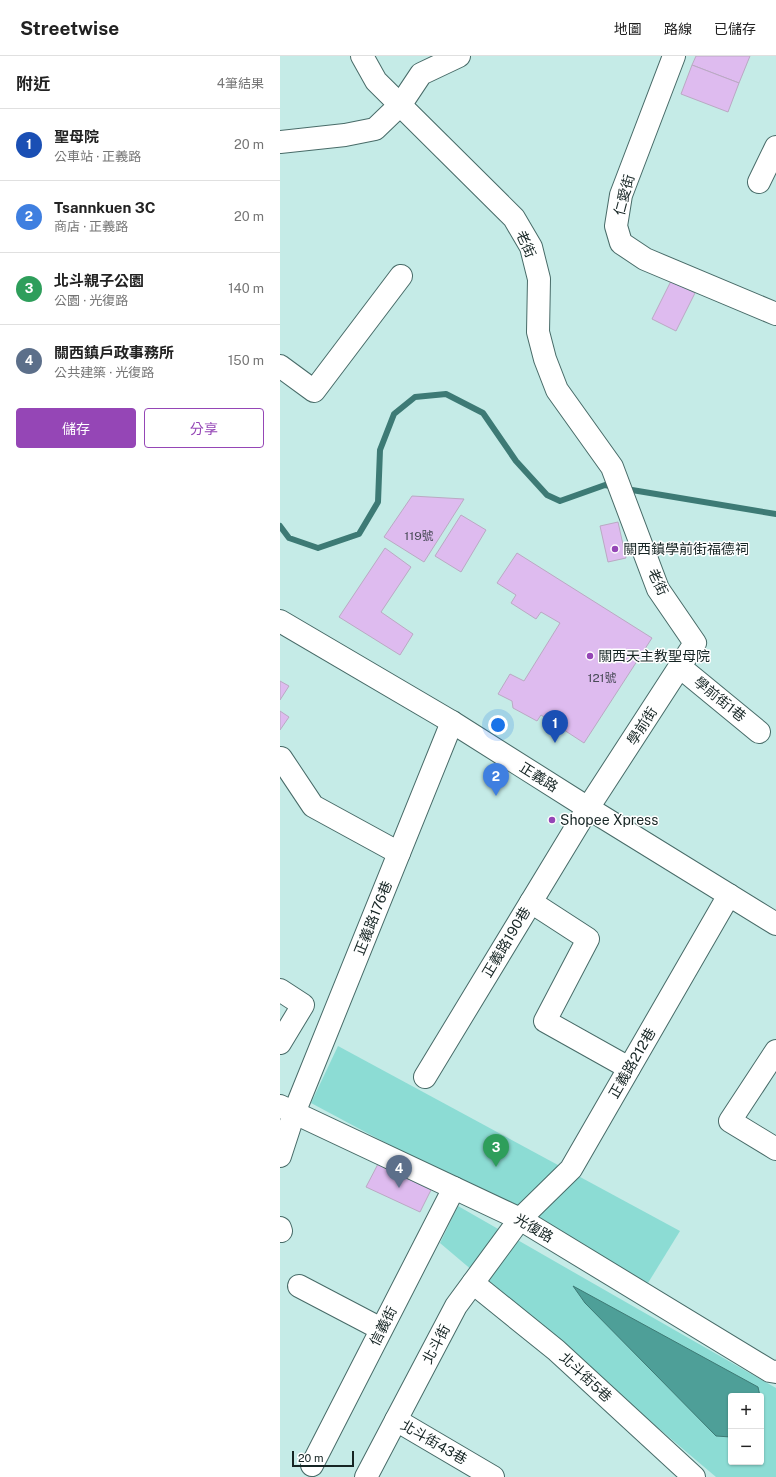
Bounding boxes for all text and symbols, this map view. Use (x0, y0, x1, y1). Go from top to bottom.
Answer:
text: Streetwise (20, 17, 119, 39)
text: 地圖 (614, 21, 642, 37)
text: 路線 (664, 21, 692, 37)
text: 已儲存 (714, 21, 756, 37)
text: 附近 (16, 74, 50, 94)
text: 4筆結果 (217, 76, 264, 91)
text: 聖母院 (54, 128, 99, 145)
text: 1 (26, 137, 32, 152)
text: 20 m (234, 137, 264, 152)
text: 公車站 · 正義路 (54, 149, 141, 164)
street label: 仁愛街 (611, 173, 637, 217)
text: Tsannkuen 3C (54, 199, 156, 216)
text: 2 (25, 209, 33, 224)
text: 20 m (234, 209, 264, 224)
text: 商店 · 正義路 (54, 219, 128, 234)
street label: 老街 (513, 228, 539, 260)
text: 北斗親子公園 (54, 272, 144, 289)
text: 3 (25, 281, 33, 296)
text: 140 m (228, 281, 264, 296)
text: 公園 · 光復路 (54, 293, 128, 308)
text: 關西鎮戶政事務所 (54, 344, 174, 361)
text: 4 (25, 353, 33, 368)
text: 150 m (228, 353, 264, 368)
text: 公共建築 · 光復路 (54, 365, 154, 380)
button: 儲存 (16, 408, 136, 448)
button: 分享 (144, 408, 264, 448)
house number: 119號 (404, 529, 434, 543)
place label: 關西鎮學前街福德祠 (623, 541, 749, 557)
marker: 關西鎮學前街福德祠 (610, 544, 620, 554)
street label: 老街 (645, 566, 671, 598)
place label: 關西天主教聖母院 (598, 648, 710, 664)
marker: 關西天主教聖母院 (585, 651, 595, 661)
house number: 121號 (588, 671, 616, 685)
street label: 學前街1巷 (691, 673, 749, 725)
street label: 學前街 (624, 704, 660, 748)
pin: 1 (542, 710, 568, 743)
your location (488, 715, 508, 735)
street label: 正義路 (517, 759, 561, 795)
pin: 2 (483, 763, 509, 796)
place label: Shopee Xpress (560, 812, 658, 828)
marker: Shopee Xpress (547, 815, 557, 825)
street label: 正義路176巷 (351, 879, 395, 957)
street label: 正義路190巷 (479, 904, 533, 980)
street label: 正義路212巷 (605, 1025, 659, 1101)
pin: 3 (483, 1134, 509, 1167)
pin: 4 (386, 1155, 412, 1188)
street label: 光復路 (512, 1211, 556, 1245)
street label: 信義街 (366, 1304, 400, 1348)
street label: 北斗街 (419, 1322, 453, 1366)
street label: 北斗街5巷 (557, 1349, 615, 1405)
map controls (728, 1393, 764, 1465)
button: + (728, 1393, 764, 1429)
street label: 北斗街43巷 (398, 1417, 470, 1467)
button: − (728, 1429, 764, 1465)
scale bar (292, 1449, 354, 1468)
text: 20 m (298, 1452, 323, 1464)

